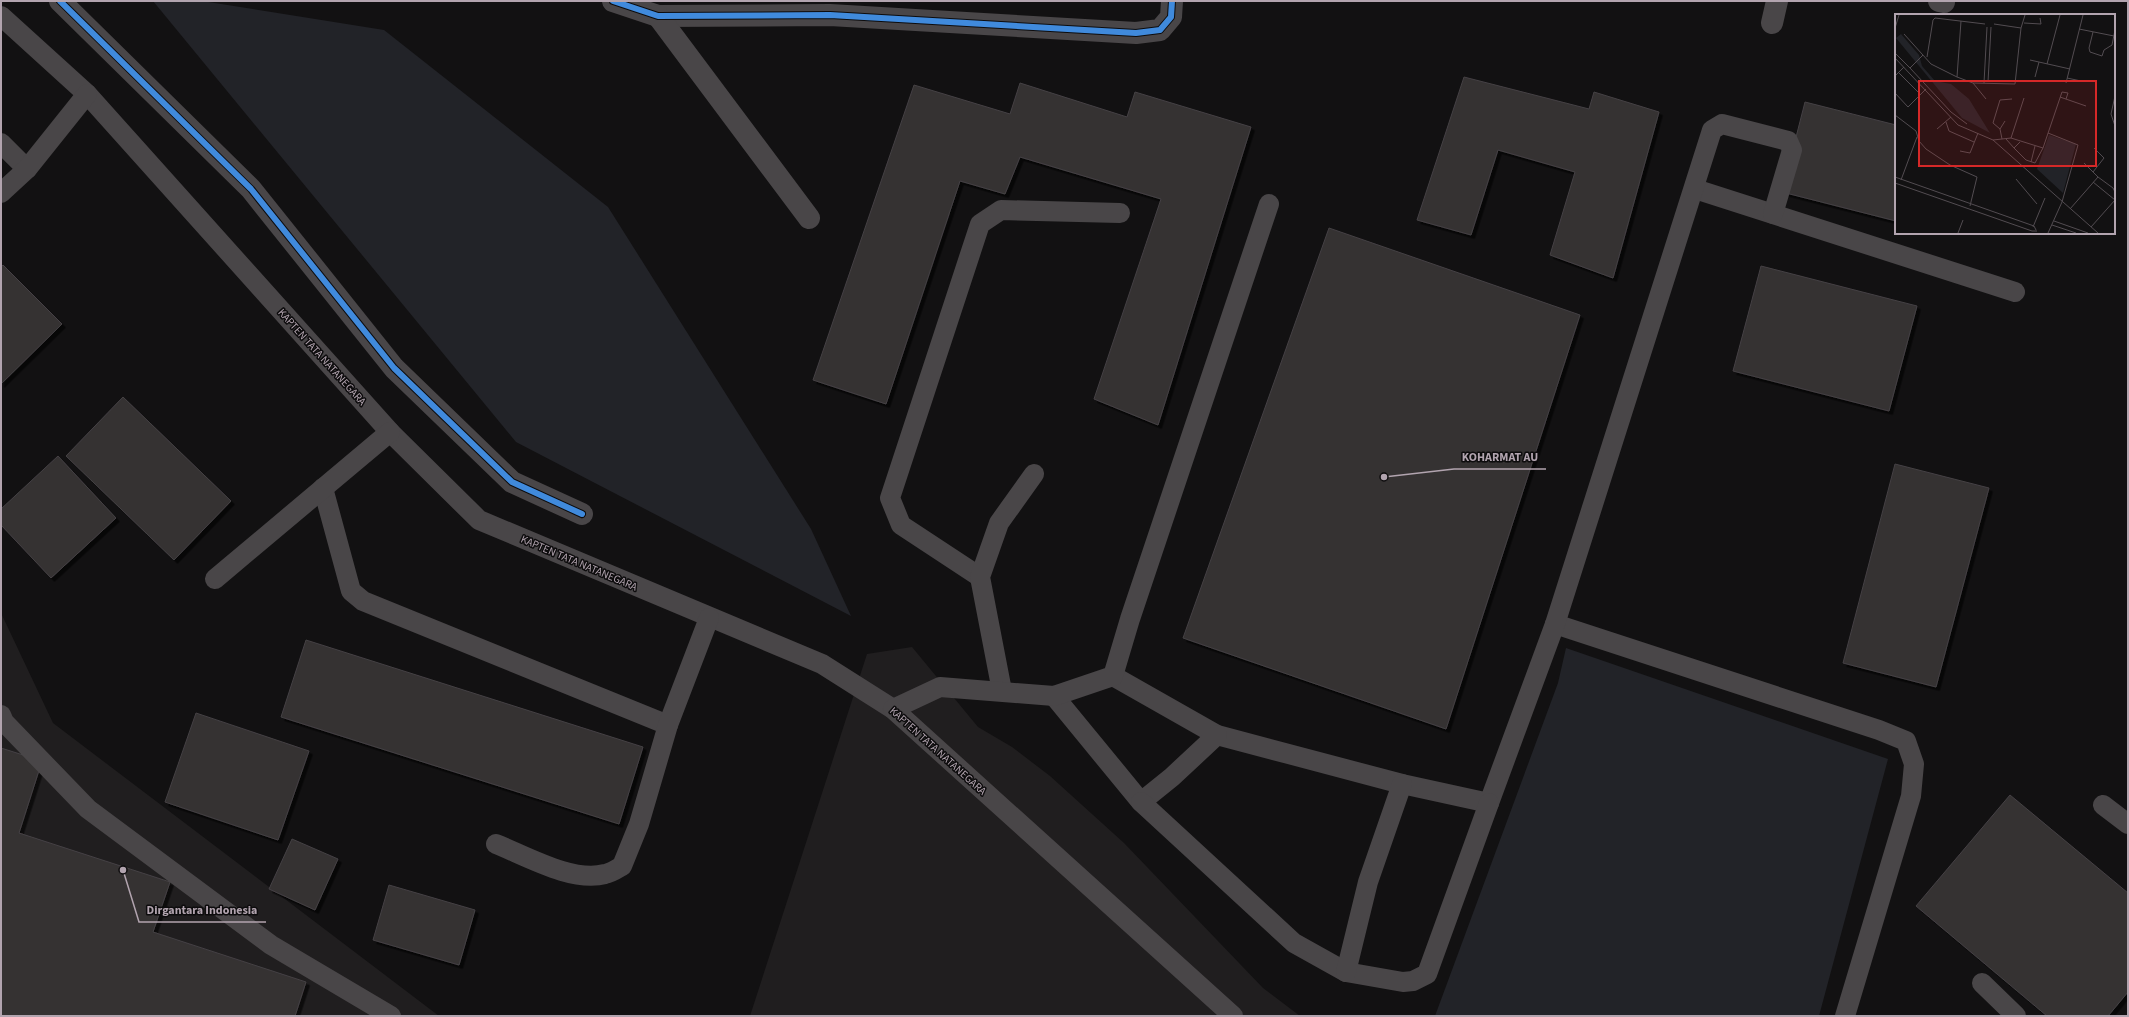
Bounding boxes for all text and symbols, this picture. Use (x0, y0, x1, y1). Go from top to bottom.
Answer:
inset map (1895, 14, 2115, 234)
street label: KAPTEN TATA NATANEGARA (274, 305, 370, 409)
callout: KOHARMAT AU (1454, 445, 1546, 469)
text: KOHARMAT AU (1462, 449, 1538, 466)
street label: KAPTEN TATA NATANEGARA (518, 532, 640, 594)
street label: KAPTEN TATA NATANEGARA (886, 703, 990, 799)
callout: Dirgantara Indonesia (139, 898, 266, 922)
text: Dirgantara Indonesia (147, 902, 257, 919)

